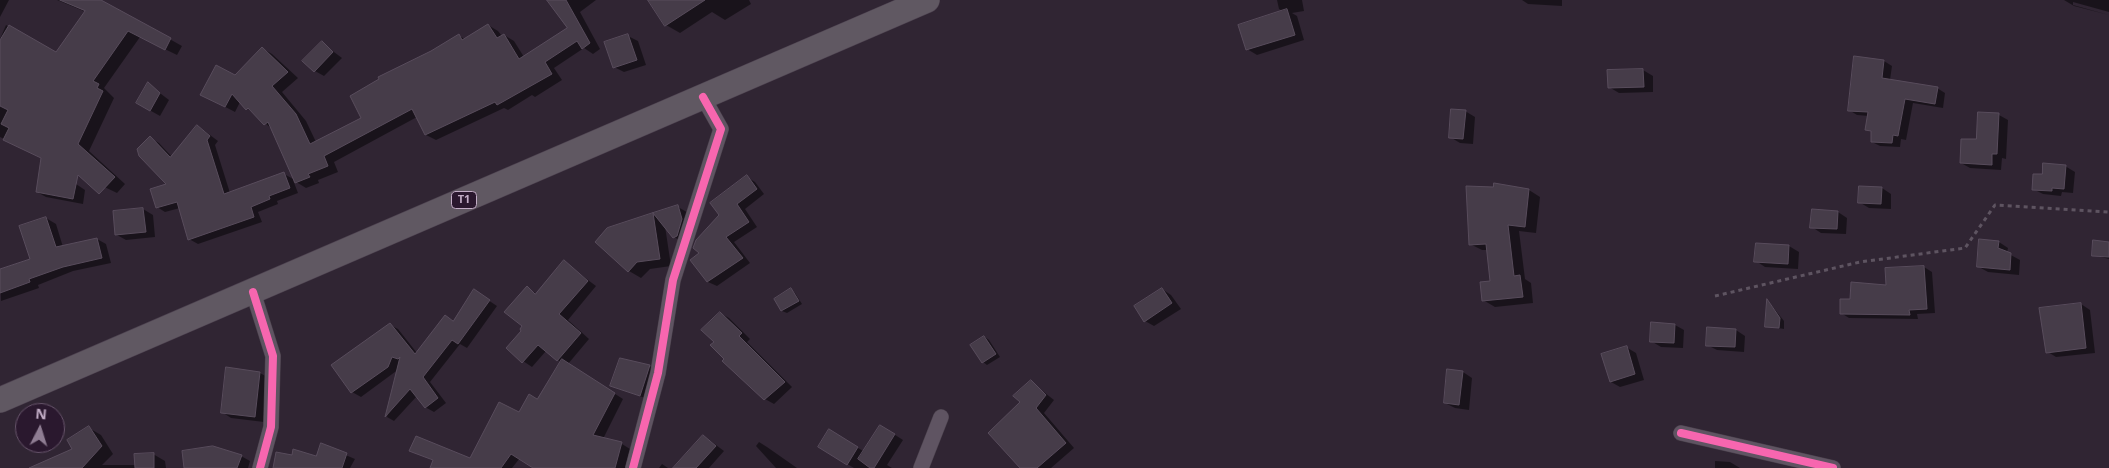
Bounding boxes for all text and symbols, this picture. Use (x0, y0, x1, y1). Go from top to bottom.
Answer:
road number: T1 (452, 192, 476, 208)
north arrow (15, 403, 65, 453)
text: N (35, 404, 48, 424)

